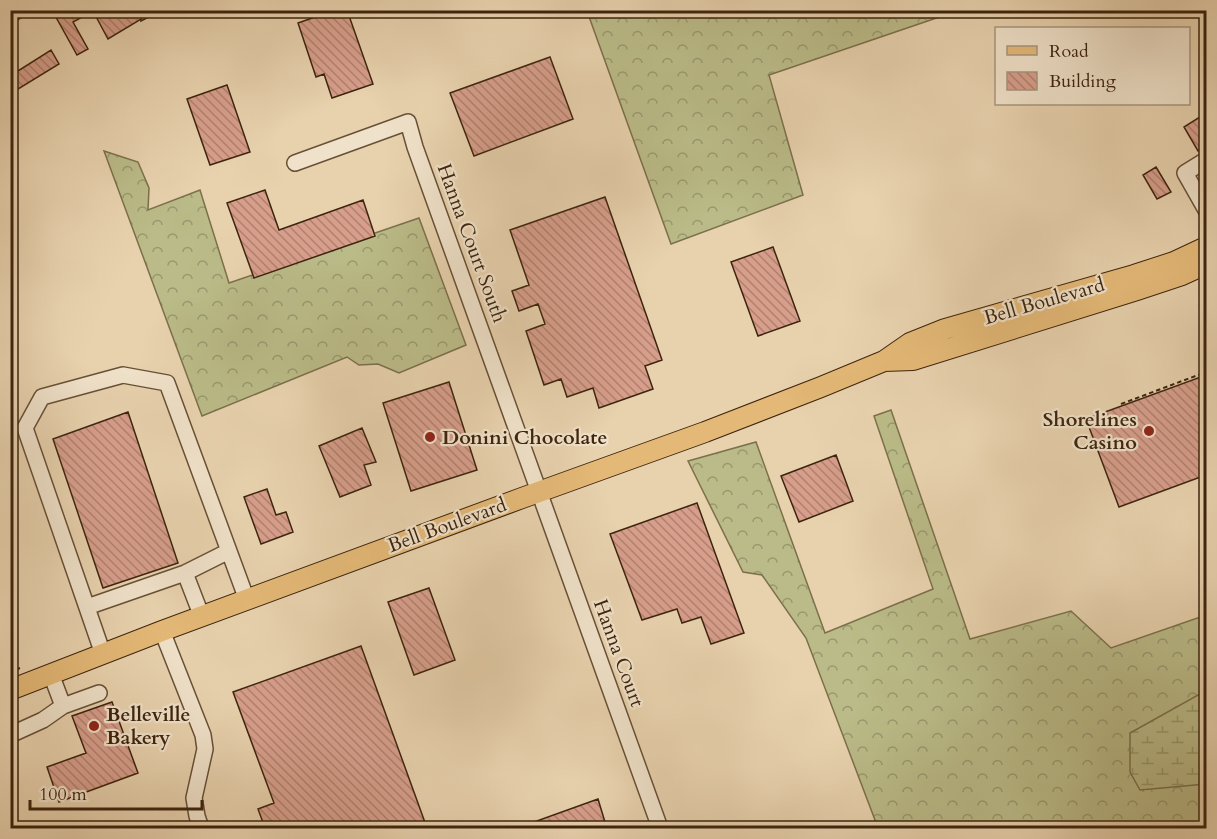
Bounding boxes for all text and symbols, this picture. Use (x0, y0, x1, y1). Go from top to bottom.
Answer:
legend (995, 27, 1190, 105)
text: Road (1049, 39, 1089, 64)
text: Building (1049, 69, 1117, 94)
street label: Hanna Court South (431, 160, 513, 326)
street label: Bell Boulevard (980, 271, 1108, 331)
place label: Shorelines Casino (1043, 406, 1137, 456)
place label: Donini Chocolate (442, 424, 607, 451)
marker: Shorelines Casino (1142, 424, 1156, 438)
marker: Donini Chocolate (423, 430, 437, 444)
street label: Bell Boulevard (384, 491, 510, 559)
street label: Hanna Court (587, 595, 651, 711)
place label: Belleville Bakery (106, 701, 190, 751)
marker: Belleville Bakery (87, 719, 101, 733)
scale bar (30, 773, 202, 811)
text: 100 m (39, 782, 87, 807)

